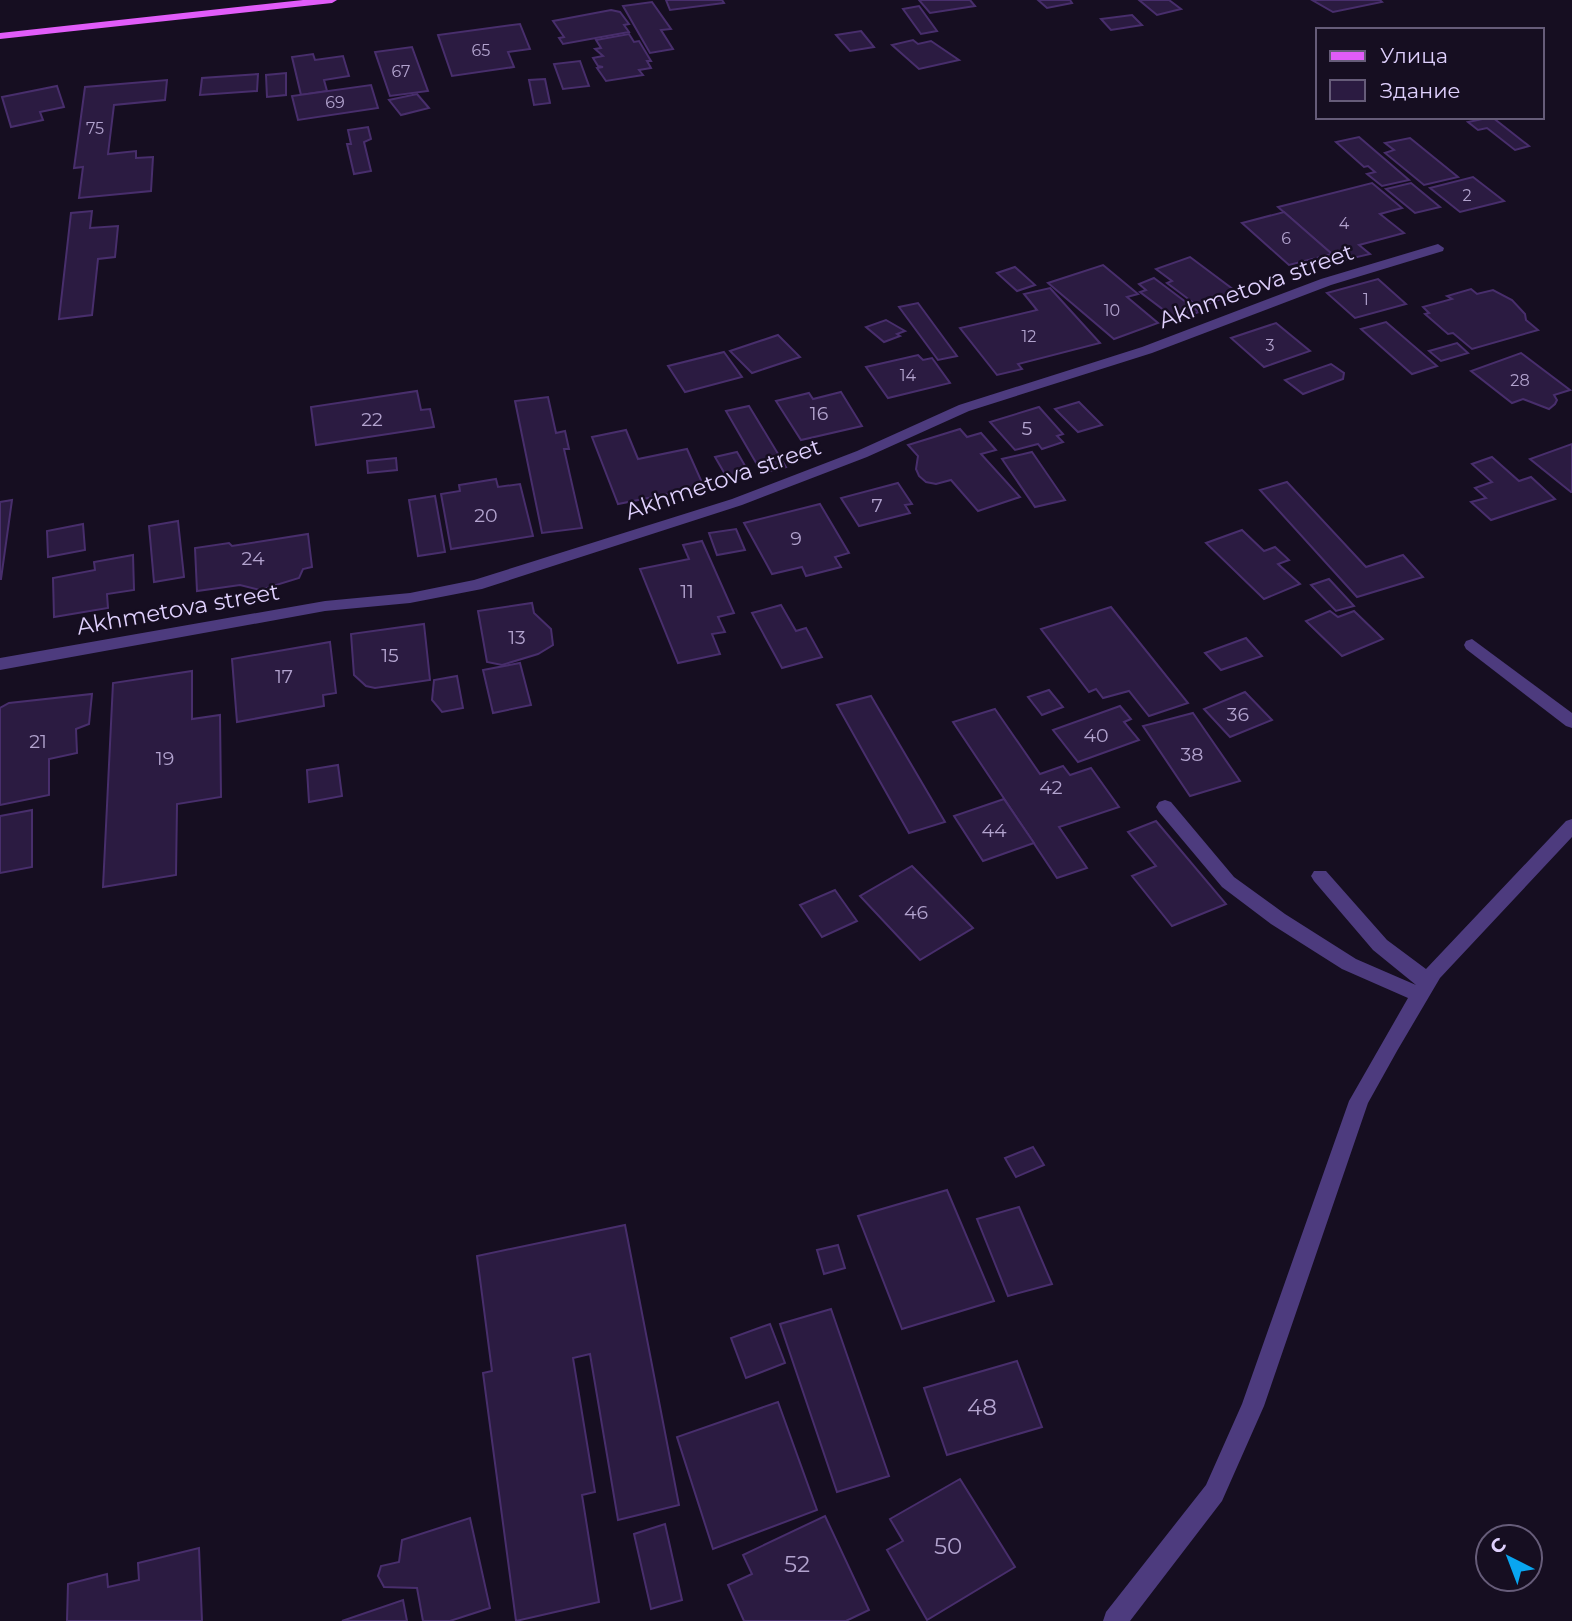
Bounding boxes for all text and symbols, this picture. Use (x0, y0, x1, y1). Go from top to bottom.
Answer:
legend (1316, 28, 1544, 119)
house number: 65 (472, 41, 490, 60)
text: Улица (1380, 43, 1448, 68)
house number: 67 (391, 62, 411, 81)
text: Здание (1380, 78, 1461, 103)
house number: 69 (325, 93, 345, 112)
house number: 75 (86, 119, 104, 138)
house number: 2 (1462, 186, 1472, 205)
house number: 4 (1339, 214, 1350, 233)
house number: 6 (1281, 229, 1291, 248)
street label: Akhmetova street (1155, 238, 1357, 334)
house number: 1 (1363, 290, 1369, 309)
house number: 10 (1104, 301, 1120, 320)
house number: 12 (1022, 327, 1036, 346)
house number: 3 (1265, 336, 1275, 355)
house number: 14 (900, 366, 917, 385)
house number: 28 (1510, 371, 1530, 390)
house number: 16 (810, 402, 828, 425)
house number: 22 (361, 408, 383, 431)
house number: 5 (1022, 417, 1033, 440)
street label: Akhmetova street (621, 432, 825, 526)
house number: 7 (871, 494, 883, 517)
house number: 20 (474, 504, 498, 527)
house number: 9 (790, 527, 802, 550)
house number: 24 (242, 547, 265, 570)
street label: Akhmetova street (74, 577, 282, 641)
house number: 11 (680, 580, 694, 603)
house number: 13 (508, 626, 526, 649)
house number: 15 (381, 644, 399, 667)
house number: 17 (275, 665, 293, 688)
house number: 36 (1227, 703, 1249, 726)
house number: 40 (1083, 724, 1109, 747)
house number: 21 (29, 730, 47, 753)
house number: 38 (1181, 743, 1203, 766)
house number: 19 (156, 747, 174, 770)
house number: 42 (1039, 776, 1063, 799)
house number: 44 (981, 819, 1007, 842)
house number: 46 (904, 901, 928, 924)
house number: 48 (967, 1393, 997, 1421)
north arrow (1474, 1523, 1544, 1593)
house number: 50 (934, 1532, 962, 1560)
text: С (1485, 1532, 1511, 1559)
house number: 52 (784, 1550, 810, 1578)

